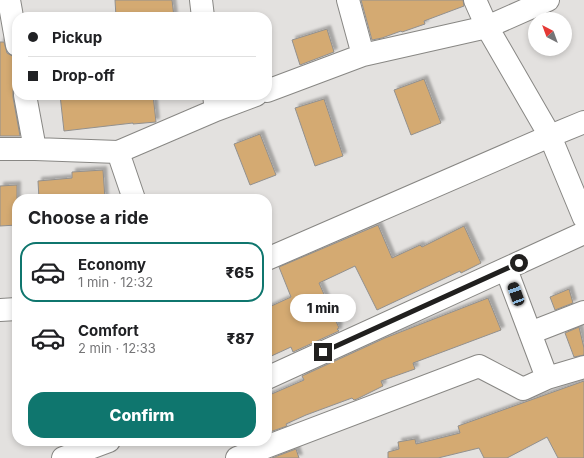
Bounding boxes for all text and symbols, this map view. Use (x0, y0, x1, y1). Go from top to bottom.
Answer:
north arrow (528, 12, 572, 56)
map controls (528, 12, 572, 56)
text: Pickup (52, 28, 102, 47)
text: Drop-off (52, 66, 115, 85)
text: Choose a ride (28, 207, 149, 228)
icon: car (30, 254, 66, 290)
route start (510, 254, 528, 272)
text: Economy (78, 255, 146, 274)
text: ₹65 (226, 263, 254, 282)
text: 1 min · 12:32 (78, 274, 153, 290)
car (506, 281, 526, 307)
callout: 1 min (290, 294, 356, 322)
text: 1 min (307, 300, 339, 316)
icon: car (30, 320, 66, 356)
text: Comfort (78, 321, 139, 340)
text: ₹87 (226, 329, 254, 348)
text: 2 min · 12:33 (78, 340, 156, 356)
route end (314, 343, 332, 361)
button: Confirm (28, 392, 256, 438)

